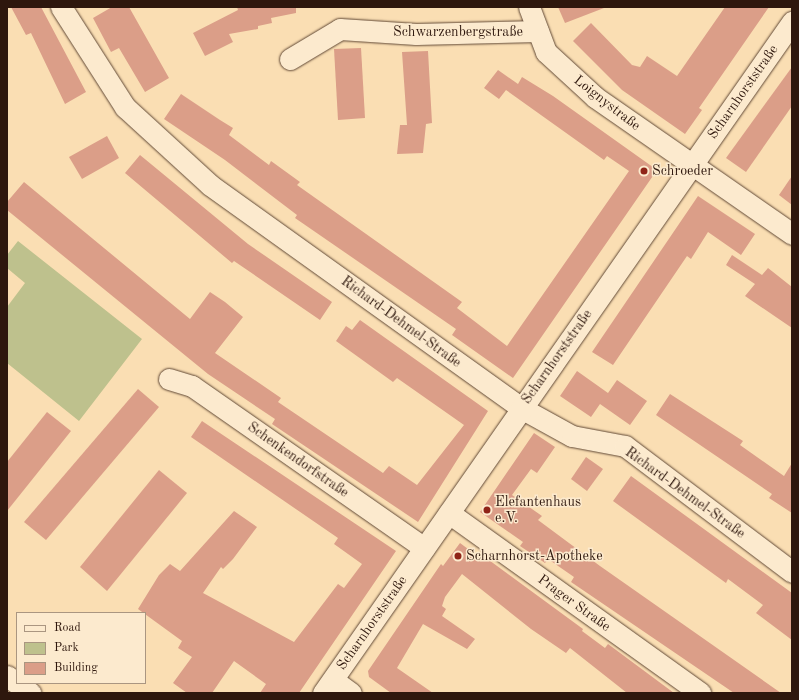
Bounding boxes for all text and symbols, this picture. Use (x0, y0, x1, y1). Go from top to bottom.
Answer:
street label: Schwarzenbergstraße (393, 24, 523, 40)
street label: Scharnhorststraße (704, 42, 782, 142)
street label: Loignystraße (570, 72, 644, 134)
place label: Schroeder (652, 163, 713, 179)
marker: Schroeder (639, 166, 649, 176)
street label: Richard-Dehmel-Straße (338, 273, 464, 371)
street label: Scharnhorststraße (518, 307, 596, 407)
street label: Schenkendorfstraße (244, 419, 352, 501)
street label: Richard-Dehmel-Straße (622, 444, 748, 542)
place label: Elefantenhaus e.V. (495, 494, 581, 526)
marker: Elefantenhaus e.V. (482, 505, 492, 515)
place label: Scharnhorst-Apotheke (466, 548, 603, 564)
marker: Scharnhorst-Apotheke (453, 551, 463, 561)
street label: Prager Straße (534, 571, 614, 635)
street label: Scharnhorststraße (333, 573, 411, 673)
legend (16, 612, 146, 684)
text: Road (54, 622, 81, 634)
text: Park (54, 642, 79, 654)
text: Building (54, 662, 98, 674)

